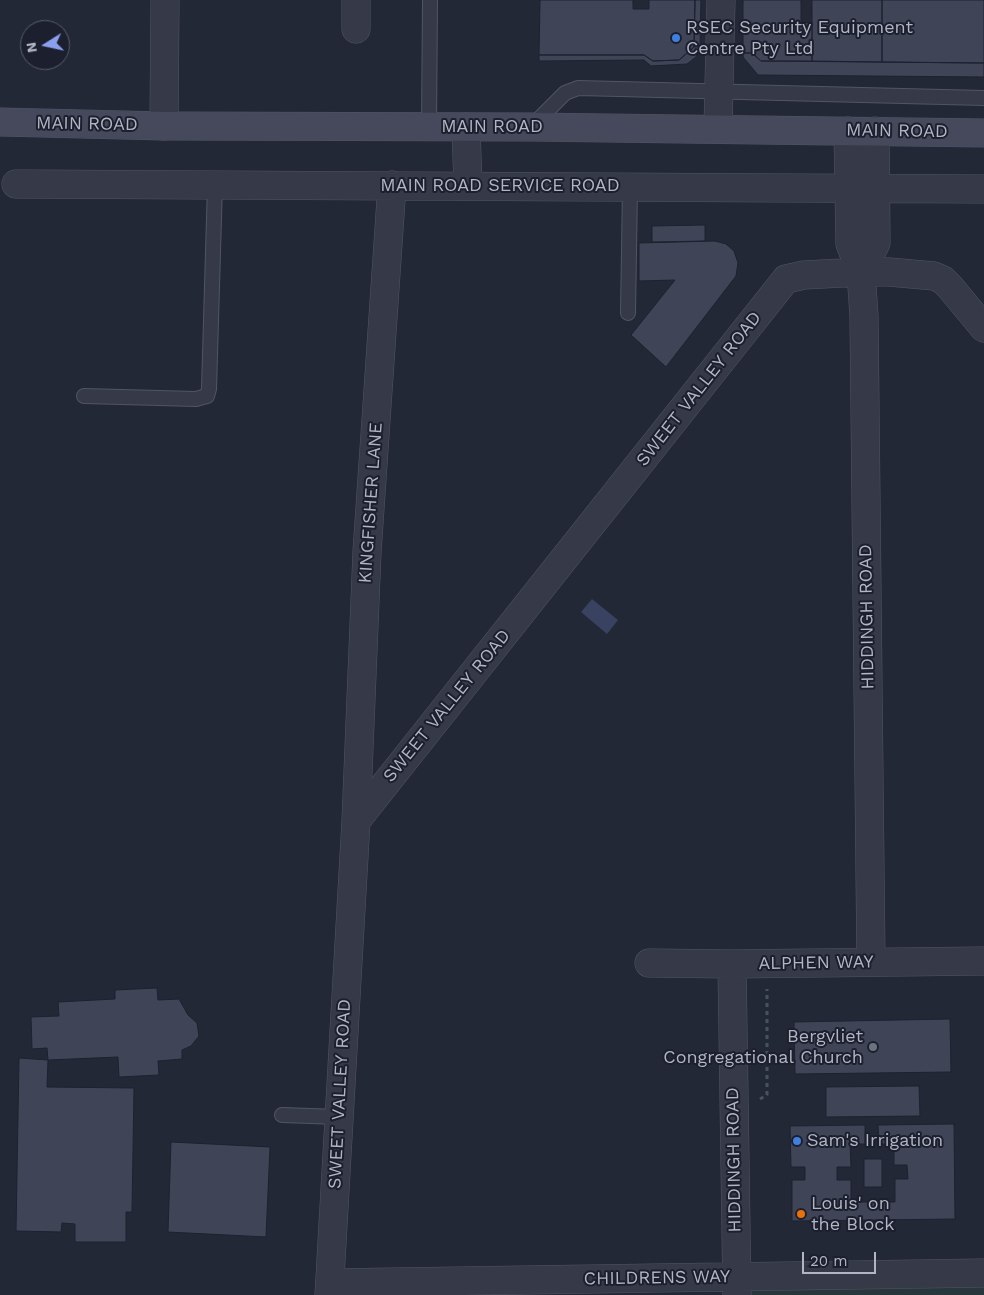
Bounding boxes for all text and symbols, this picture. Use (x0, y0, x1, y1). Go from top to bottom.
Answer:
place label: RSEC Security Equipment Centre Pty Ltd (686, 17, 913, 59)
north arrow (20, 20, 70, 70)
marker: RSEC Security Equipment Centre Pty Ltd (670, 32, 682, 44)
text: N (22, 41, 40, 54)
street label: MAIN ROAD (36, 112, 138, 136)
street label: MAIN ROAD (441, 116, 543, 138)
street label: MAIN ROAD (846, 119, 948, 143)
street label: MAIN ROAD SERVICE ROAD (380, 175, 620, 197)
street label: SWEET VALLEY ROAD (632, 307, 766, 471)
street label: KINGFISHER LANE (355, 422, 387, 584)
street label: HIDDINGH ROAD (855, 544, 879, 690)
street label: SWEET VALLEY ROAD (379, 625, 515, 787)
street label: ALPHEN WAY (758, 951, 874, 975)
street label: SWEET VALLEY ROAD (324, 998, 356, 1190)
place label: Bergvliet Congregational Church (663, 1026, 863, 1068)
marker: Bergvliet Congregational Church (867, 1041, 879, 1053)
street label: HIDDINGH ROAD (722, 1087, 746, 1233)
place label: Sam's Irrigation (807, 1130, 943, 1152)
marker: Sam's Irrigation (791, 1135, 803, 1147)
place label: Louis' on the Block (811, 1193, 895, 1236)
marker: Louis' on the Block (795, 1208, 807, 1220)
scale bar (804, 1242, 878, 1274)
text: 20 m (810, 1252, 848, 1270)
street label: CHILDRENS WAY (584, 1266, 730, 1290)

